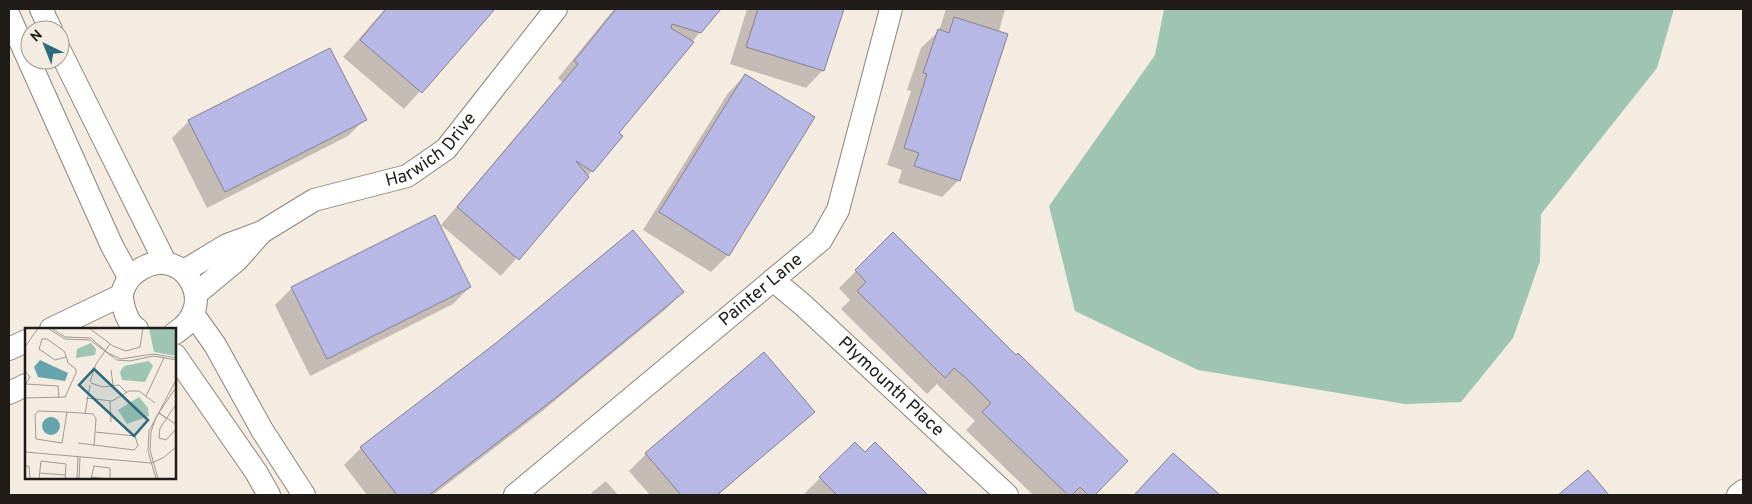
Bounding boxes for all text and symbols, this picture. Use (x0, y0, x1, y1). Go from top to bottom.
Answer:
north arrow (20, 20, 70, 70)
text: N (28, 27, 47, 46)
street label: Harwich Drive (383, 108, 482, 193)
street label: Painter Lane (714, 248, 808, 332)
inset map (25, 328, 176, 479)
street label: Plymounth Place (833, 332, 949, 442)

